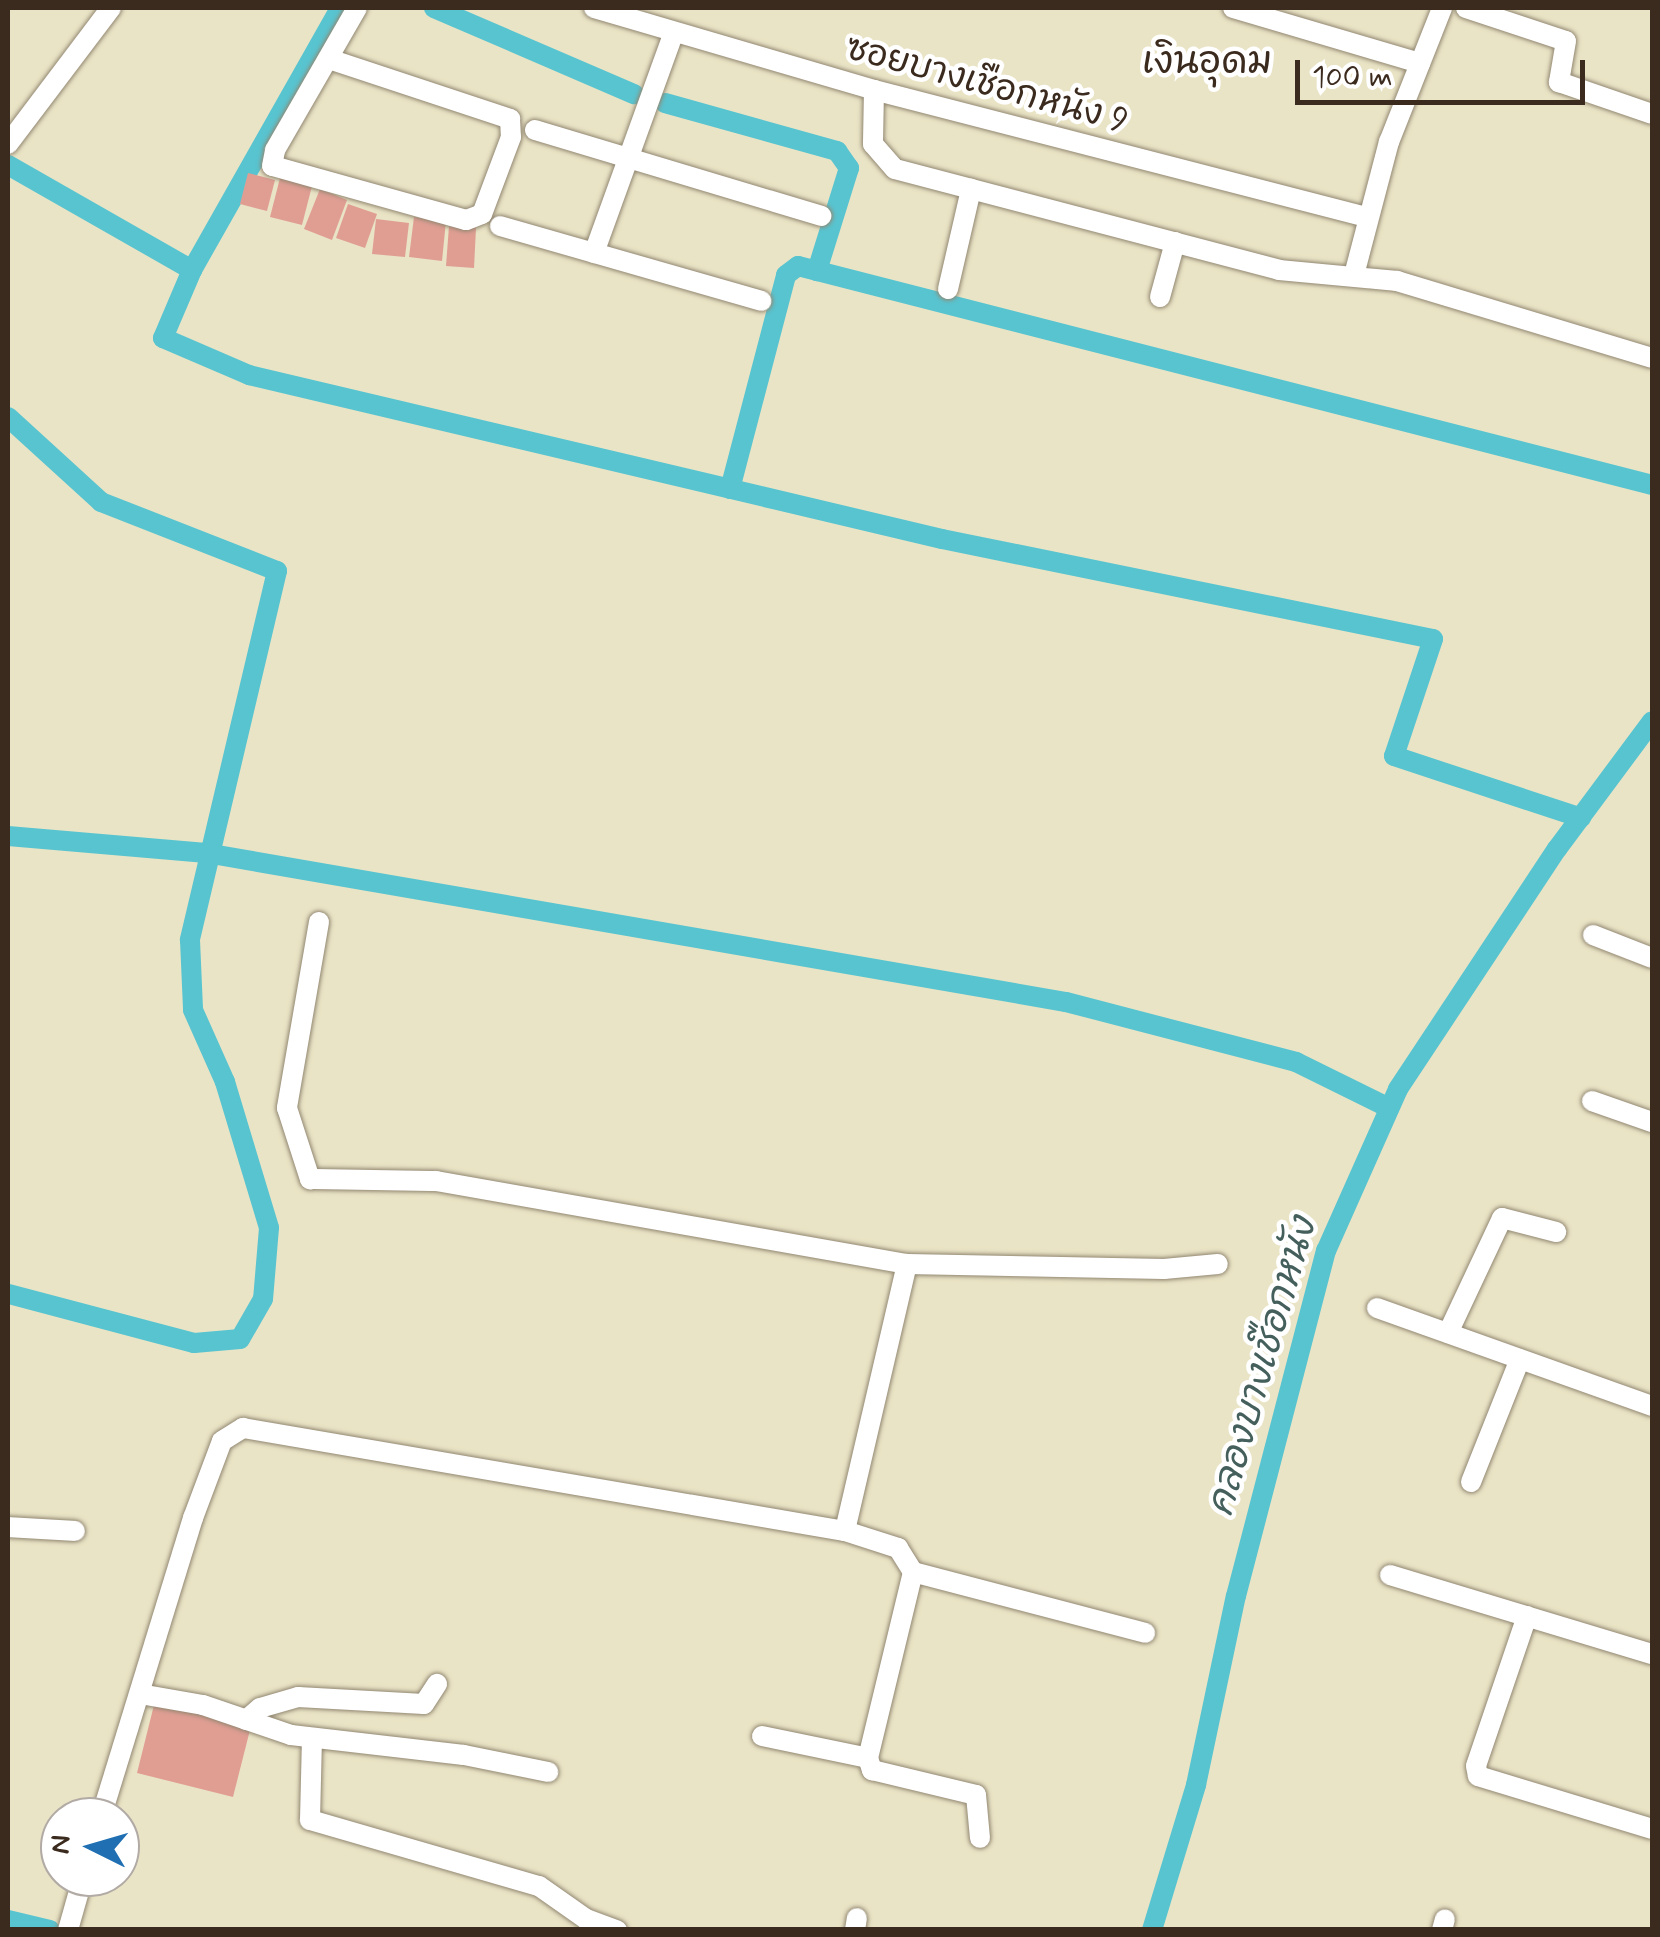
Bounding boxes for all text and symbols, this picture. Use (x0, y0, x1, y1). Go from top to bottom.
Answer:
street label: ซอยบางเชือกหนัง 9 (841, 27, 1133, 143)
district label: เงินอุดม (1142, 40, 1272, 86)
scale bar (1300, 40, 1590, 102)
text: 100 m (1312, 58, 1393, 97)
water label: คลองบางเชือกหนัง (1199, 1213, 1327, 1521)
north arrow (40, 1797, 140, 1897)
text: N (42, 1834, 81, 1855)

